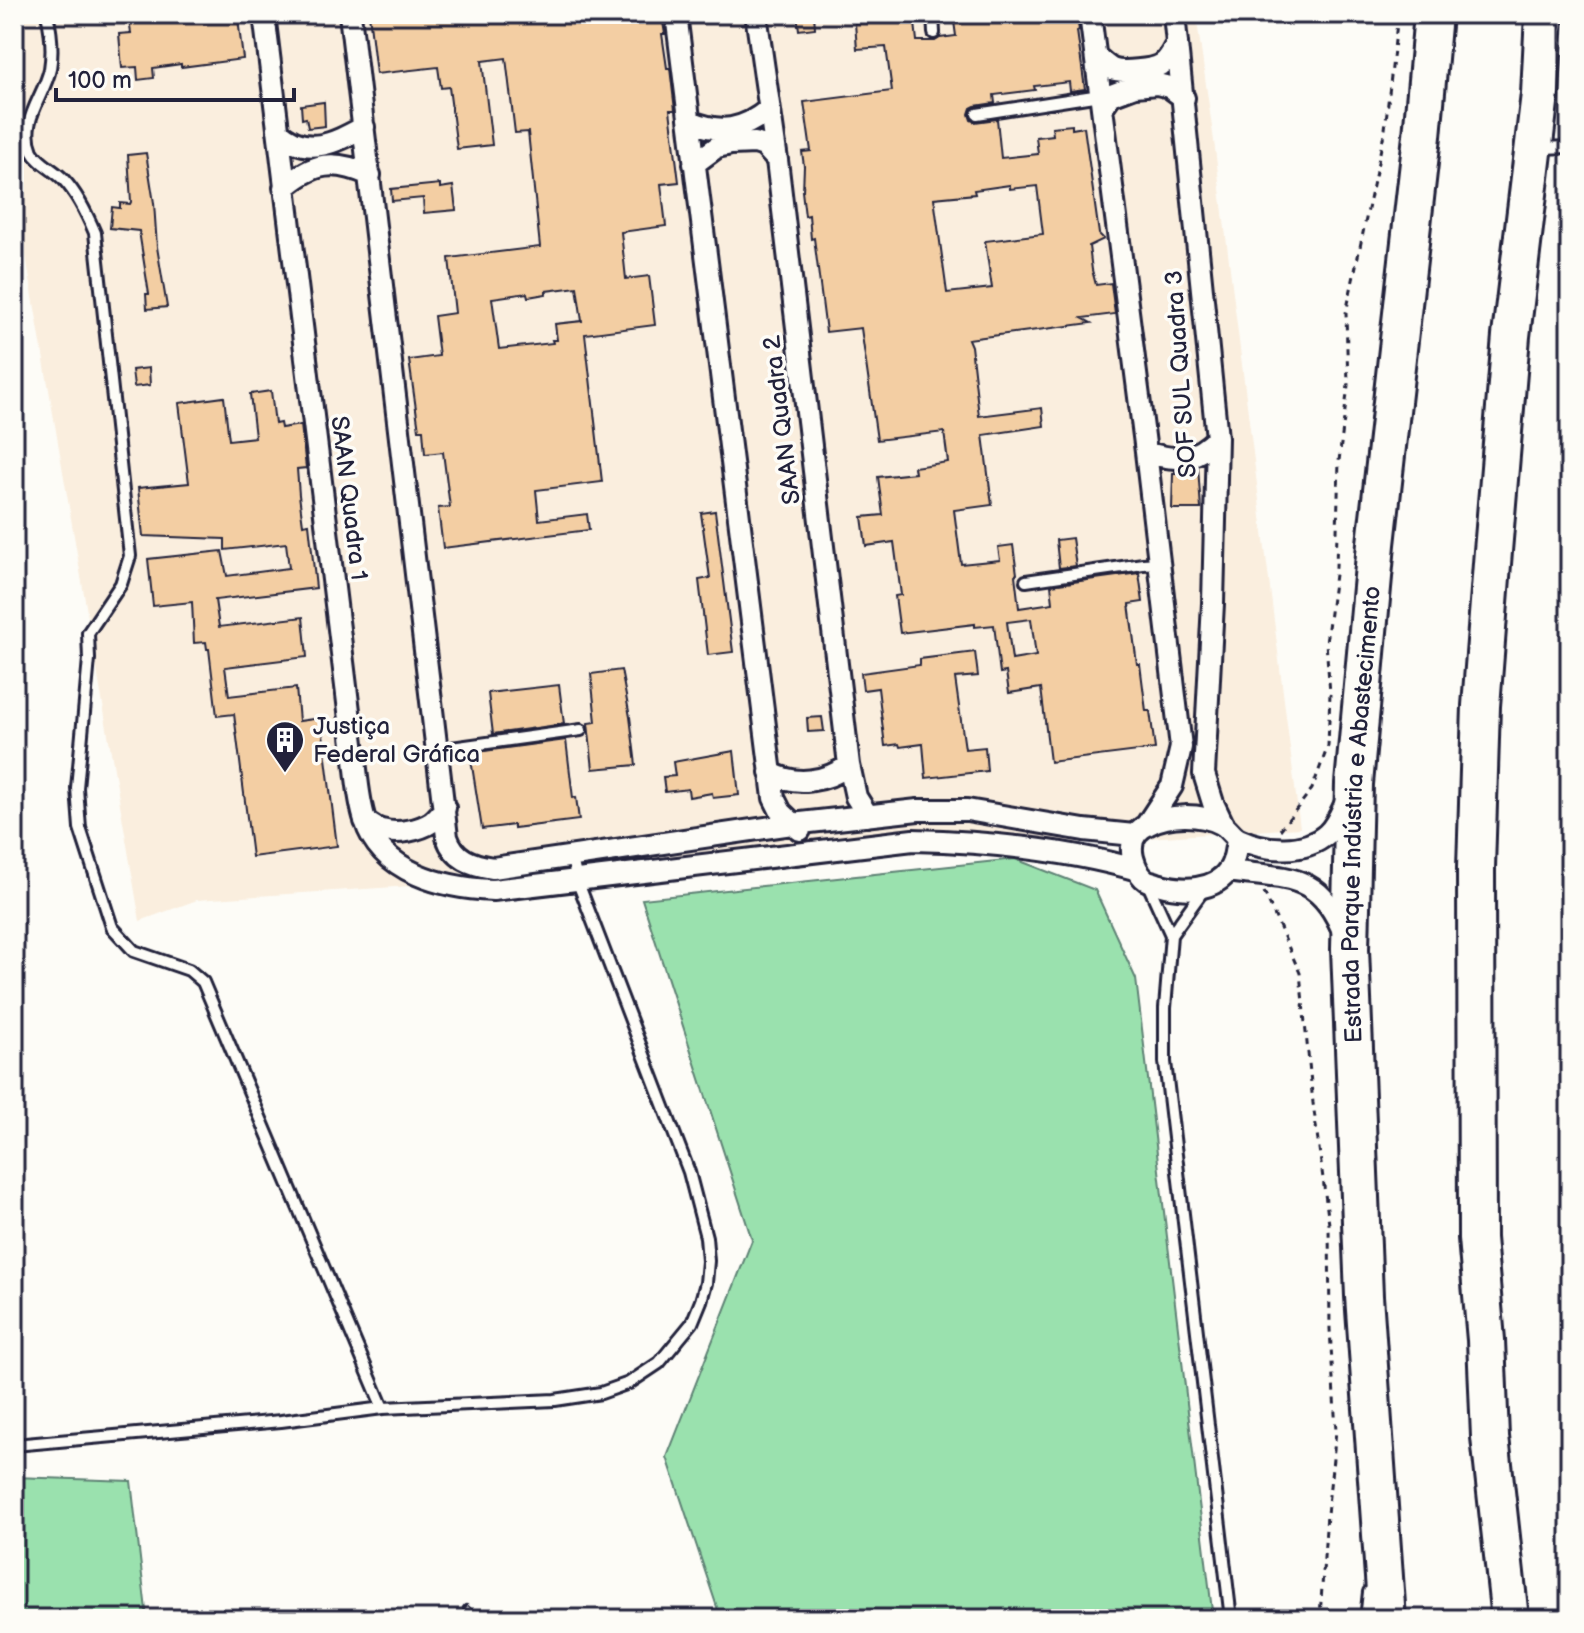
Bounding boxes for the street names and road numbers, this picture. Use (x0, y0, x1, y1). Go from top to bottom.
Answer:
street label: SOF SUL Quadra 3 (1159, 269, 1203, 479)
street label: SAAN Quadra 2 (757, 334, 807, 506)
street label: SAAN Quadra 1 (325, 414, 373, 582)
street label: Estrada Parque Indústria e Abastecimento (1335, 585, 1387, 1044)

